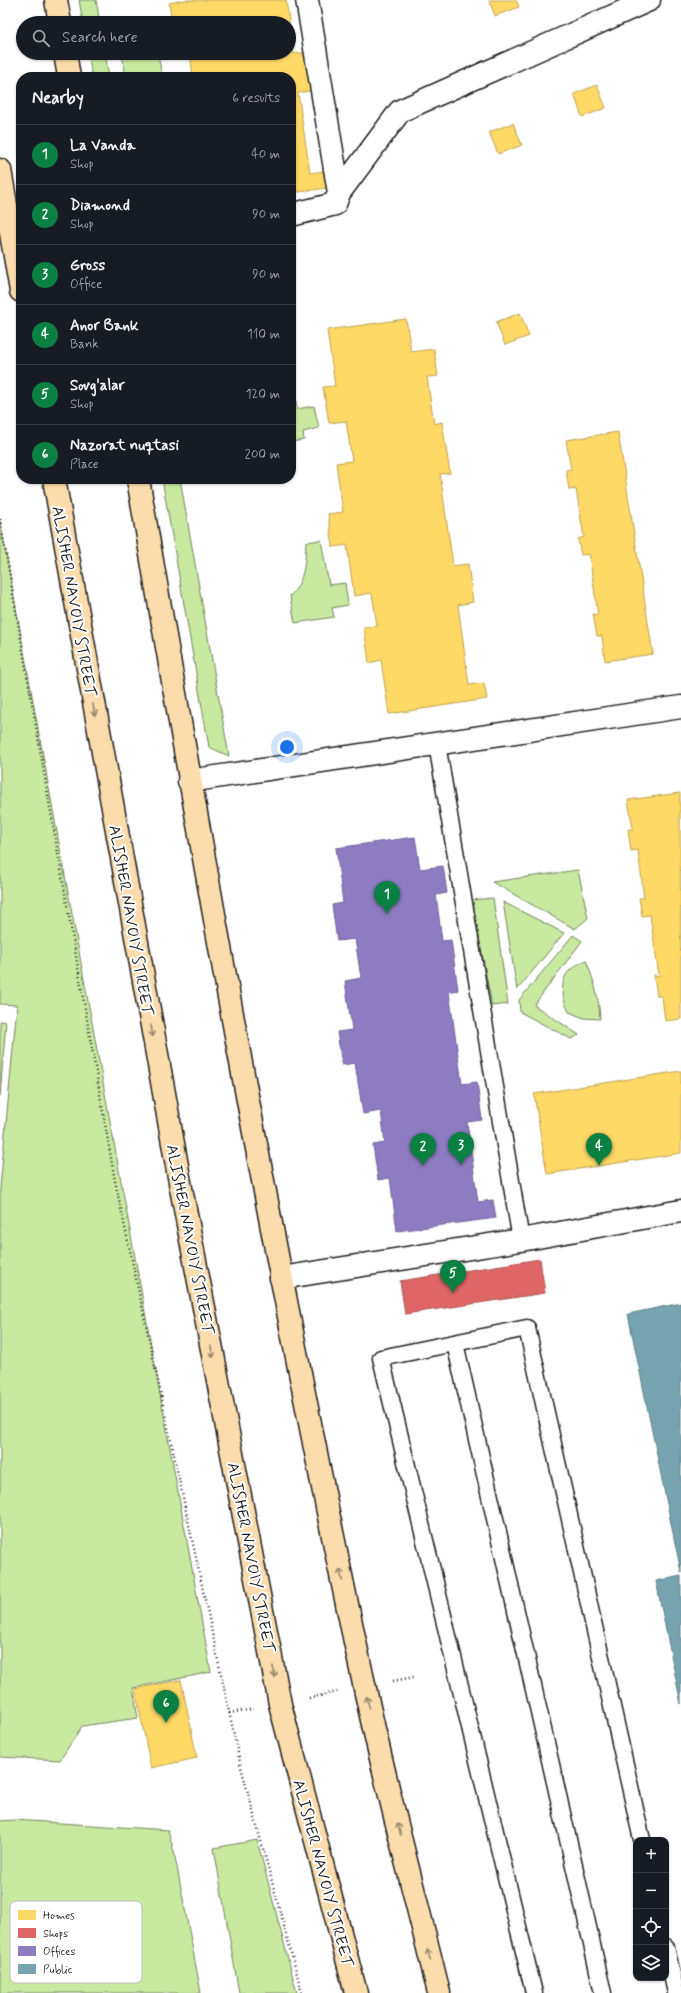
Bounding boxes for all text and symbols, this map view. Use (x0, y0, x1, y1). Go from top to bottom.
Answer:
search box (16, 16, 296, 60)
icon: search (30, 27, 52, 49)
text: Search here (62, 28, 138, 48)
text: Nearby (32, 87, 84, 109)
text: 6 results (232, 90, 280, 107)
text: La Vanda (70, 136, 135, 156)
text: 1 (42, 146, 48, 163)
text: 40 m (251, 146, 280, 163)
text: Shop (70, 156, 94, 173)
text: Diamond (70, 196, 130, 216)
text: 2 (42, 206, 48, 223)
text: 90 m (252, 206, 280, 223)
text: Shop (70, 216, 94, 233)
text: Gross (70, 256, 105, 276)
text: 3 (42, 266, 48, 283)
text: 90 m (252, 266, 280, 283)
text: Office (70, 276, 102, 293)
text: Anor Bank (70, 316, 139, 336)
text: 4 (41, 326, 49, 343)
text: 110 m (247, 326, 280, 343)
text: Bank (70, 336, 99, 353)
text: Sovg'alar (70, 376, 125, 396)
text: 5 (41, 386, 49, 403)
text: 120 m (246, 386, 280, 403)
text: Shop (70, 396, 94, 413)
text: Nazorat nuqtasi (70, 436, 179, 456)
text: 6 (42, 446, 48, 463)
text: 200 m (245, 446, 280, 463)
text: Place (70, 456, 99, 473)
street label: ALISHER NAVOIY STREET (46, 504, 101, 699)
one-way arrow (91, 704, 99, 717)
your location (277, 737, 297, 757)
street label: ALISHER NAVOIY STREET (103, 823, 158, 1018)
pin: 1 (374, 881, 400, 914)
one-way arrow (149, 1024, 157, 1037)
pin: 3 (448, 1132, 474, 1165)
pin: 2 (410, 1133, 436, 1166)
pin: 4 (586, 1133, 612, 1166)
street label: ALISHER NAVOIY STREET (161, 1143, 218, 1337)
pin: 5 (440, 1260, 466, 1293)
one-way arrow (209, 1345, 217, 1358)
street label: ALISHER NAVOIY STREET (222, 1461, 279, 1655)
one-way arrow (337, 1569, 345, 1582)
one-way arrow (270, 1665, 278, 1678)
pin: 6 (153, 1690, 179, 1723)
one-way arrow (364, 1696, 371, 1709)
street label: ALISHER NAVOIY STREET (287, 1777, 358, 1970)
one-way arrow (394, 1823, 402, 1836)
map controls (633, 1837, 669, 1981)
button: + (633, 1837, 669, 1873)
button: − (633, 1873, 669, 1909)
legend (10, 1901, 142, 1983)
text: Homes (43, 1909, 75, 1923)
button: locate (633, 1909, 669, 1945)
text: Shops (43, 1927, 68, 1941)
text: Offices (43, 1945, 75, 1959)
button: layers (633, 1945, 669, 1981)
one-way arrow (425, 1949, 433, 1962)
text: Public (43, 1963, 73, 1977)

